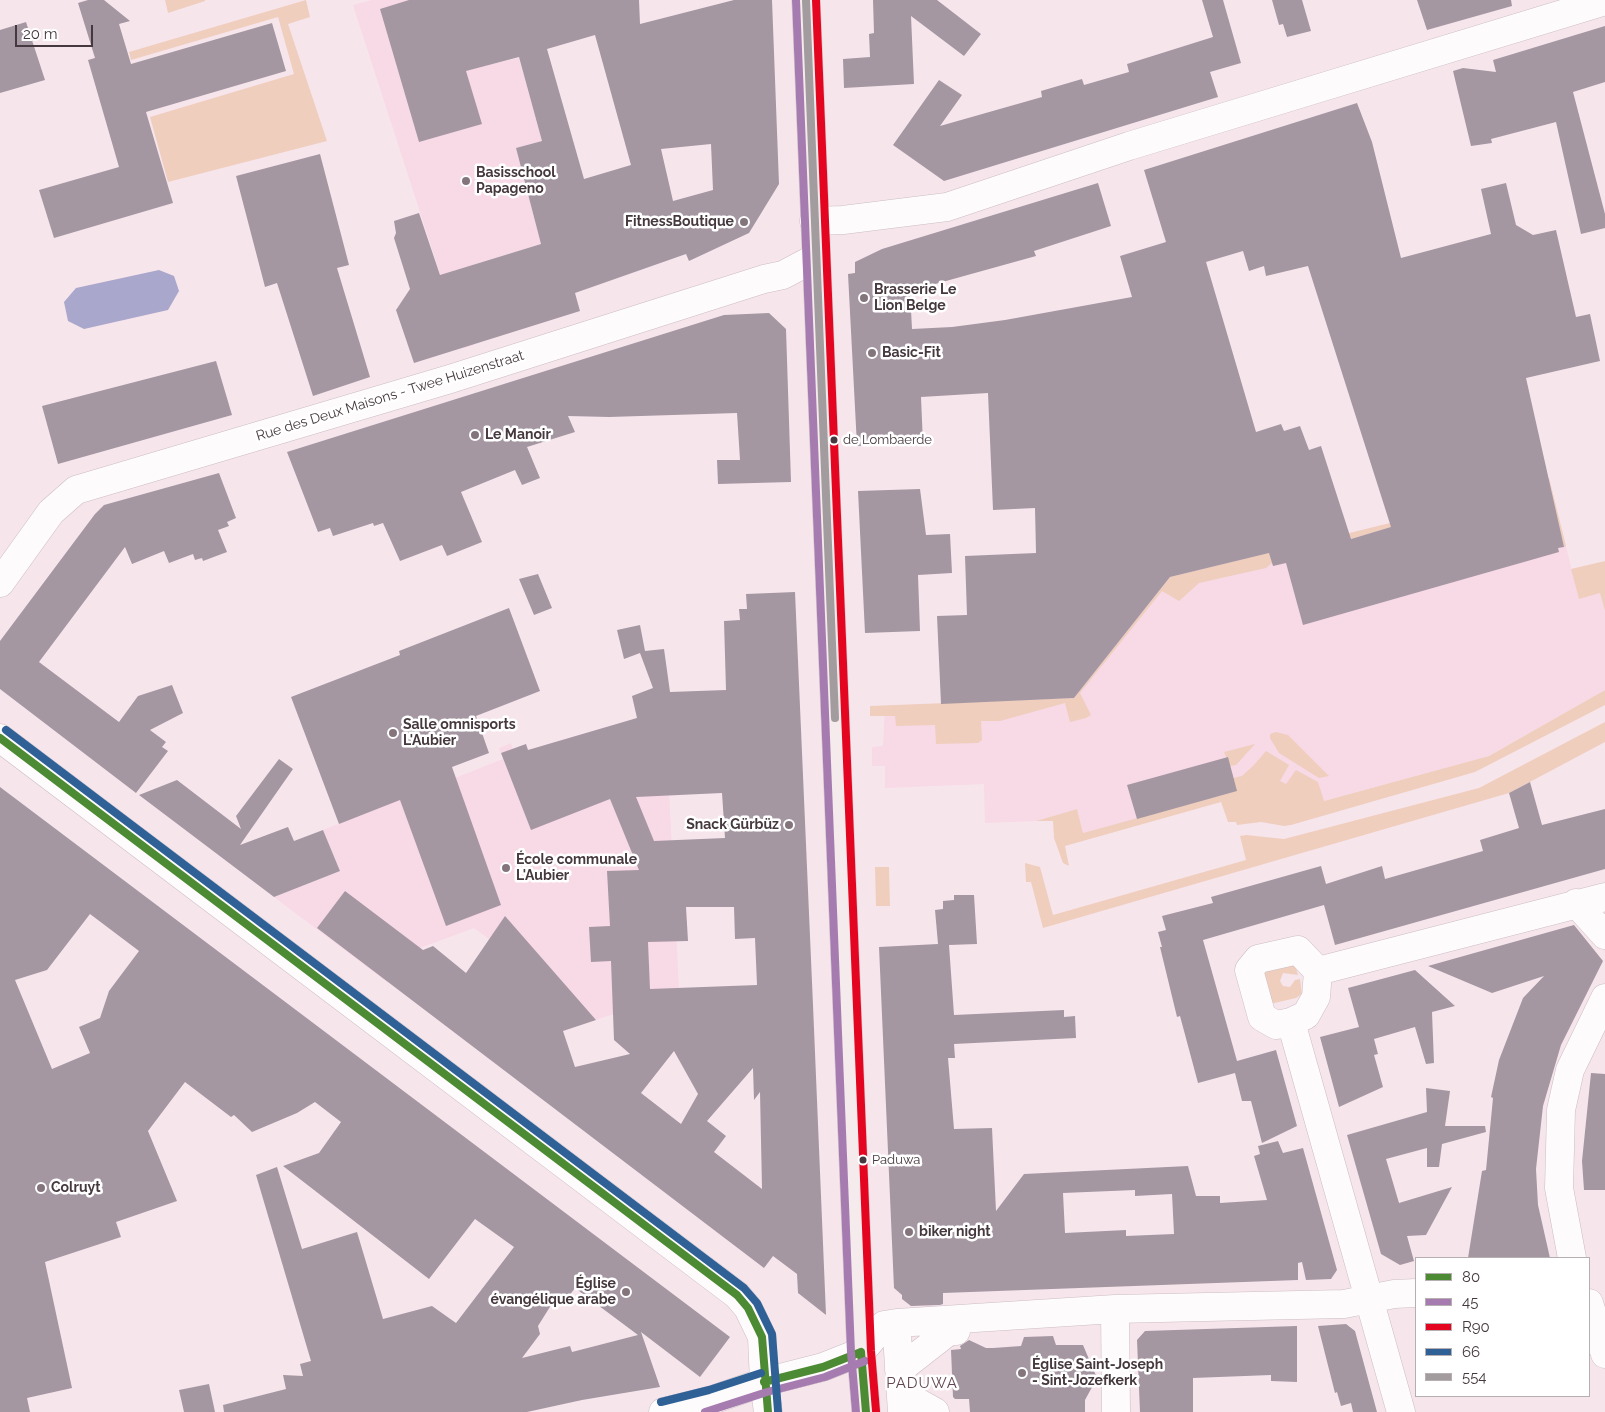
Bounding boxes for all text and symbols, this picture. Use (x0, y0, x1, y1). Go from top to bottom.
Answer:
scale bar (18, 15, 95, 47)
text: 20 m (23, 25, 58, 43)
place label: Basisschool Papageno (476, 165, 556, 198)
marker: Basisschool Papageno (460, 175, 472, 187)
place label: FitnessBoutique (625, 214, 734, 230)
marker: FitnessBoutique (738, 216, 750, 228)
place label: Brasserie Le Lion Belge (874, 282, 956, 314)
marker: Brasserie Le Lion Belge (858, 292, 870, 304)
place label: Basic-Fit (882, 345, 941, 361)
street label: Rue des Deux Maisons - Twee Huizenstraat (254, 347, 526, 445)
marker: Basic-Fit (866, 347, 878, 359)
place label: Le Manoir (485, 427, 551, 443)
marker: Le Manoir (469, 429, 481, 441)
place label: de Lombaerde (843, 432, 932, 448)
marker: de Lombaerde (829, 435, 839, 445)
place label: Salle omnisports L'Aubier (403, 717, 516, 750)
marker: Salle omnisports L'Aubier (387, 727, 399, 739)
place label: Snack Gürbüz (686, 817, 779, 833)
marker: Snack Gürbüz (783, 819, 795, 831)
place label: École communale L'Aubier (516, 852, 637, 884)
marker: École communale L'Aubier (500, 862, 512, 874)
place label: Paduwa (872, 1152, 920, 1168)
marker: Paduwa (858, 1155, 868, 1165)
place label: Colruyt (51, 1180, 101, 1196)
marker: Colruyt (35, 1182, 47, 1194)
place label: biker night (919, 1224, 991, 1240)
marker: biker night (903, 1226, 915, 1238)
legend (1415, 1257, 1590, 1397)
text: 80 (1462, 1268, 1480, 1286)
place label: Église évangélique arabe (491, 1276, 616, 1308)
marker: Église évangélique arabe (620, 1286, 632, 1298)
text: 45 (1462, 1293, 1478, 1311)
text: R90 (1462, 1318, 1490, 1336)
text: 66 (1462, 1343, 1480, 1361)
place label: Église Saint-Joseph - Sint-Jozefkerk (1032, 1357, 1163, 1390)
marker: Église Saint-Joseph - Sint-Jozefkerk (1016, 1367, 1028, 1379)
text: 554 (1462, 1368, 1487, 1386)
district label: PADUWA (885, 1374, 959, 1392)

